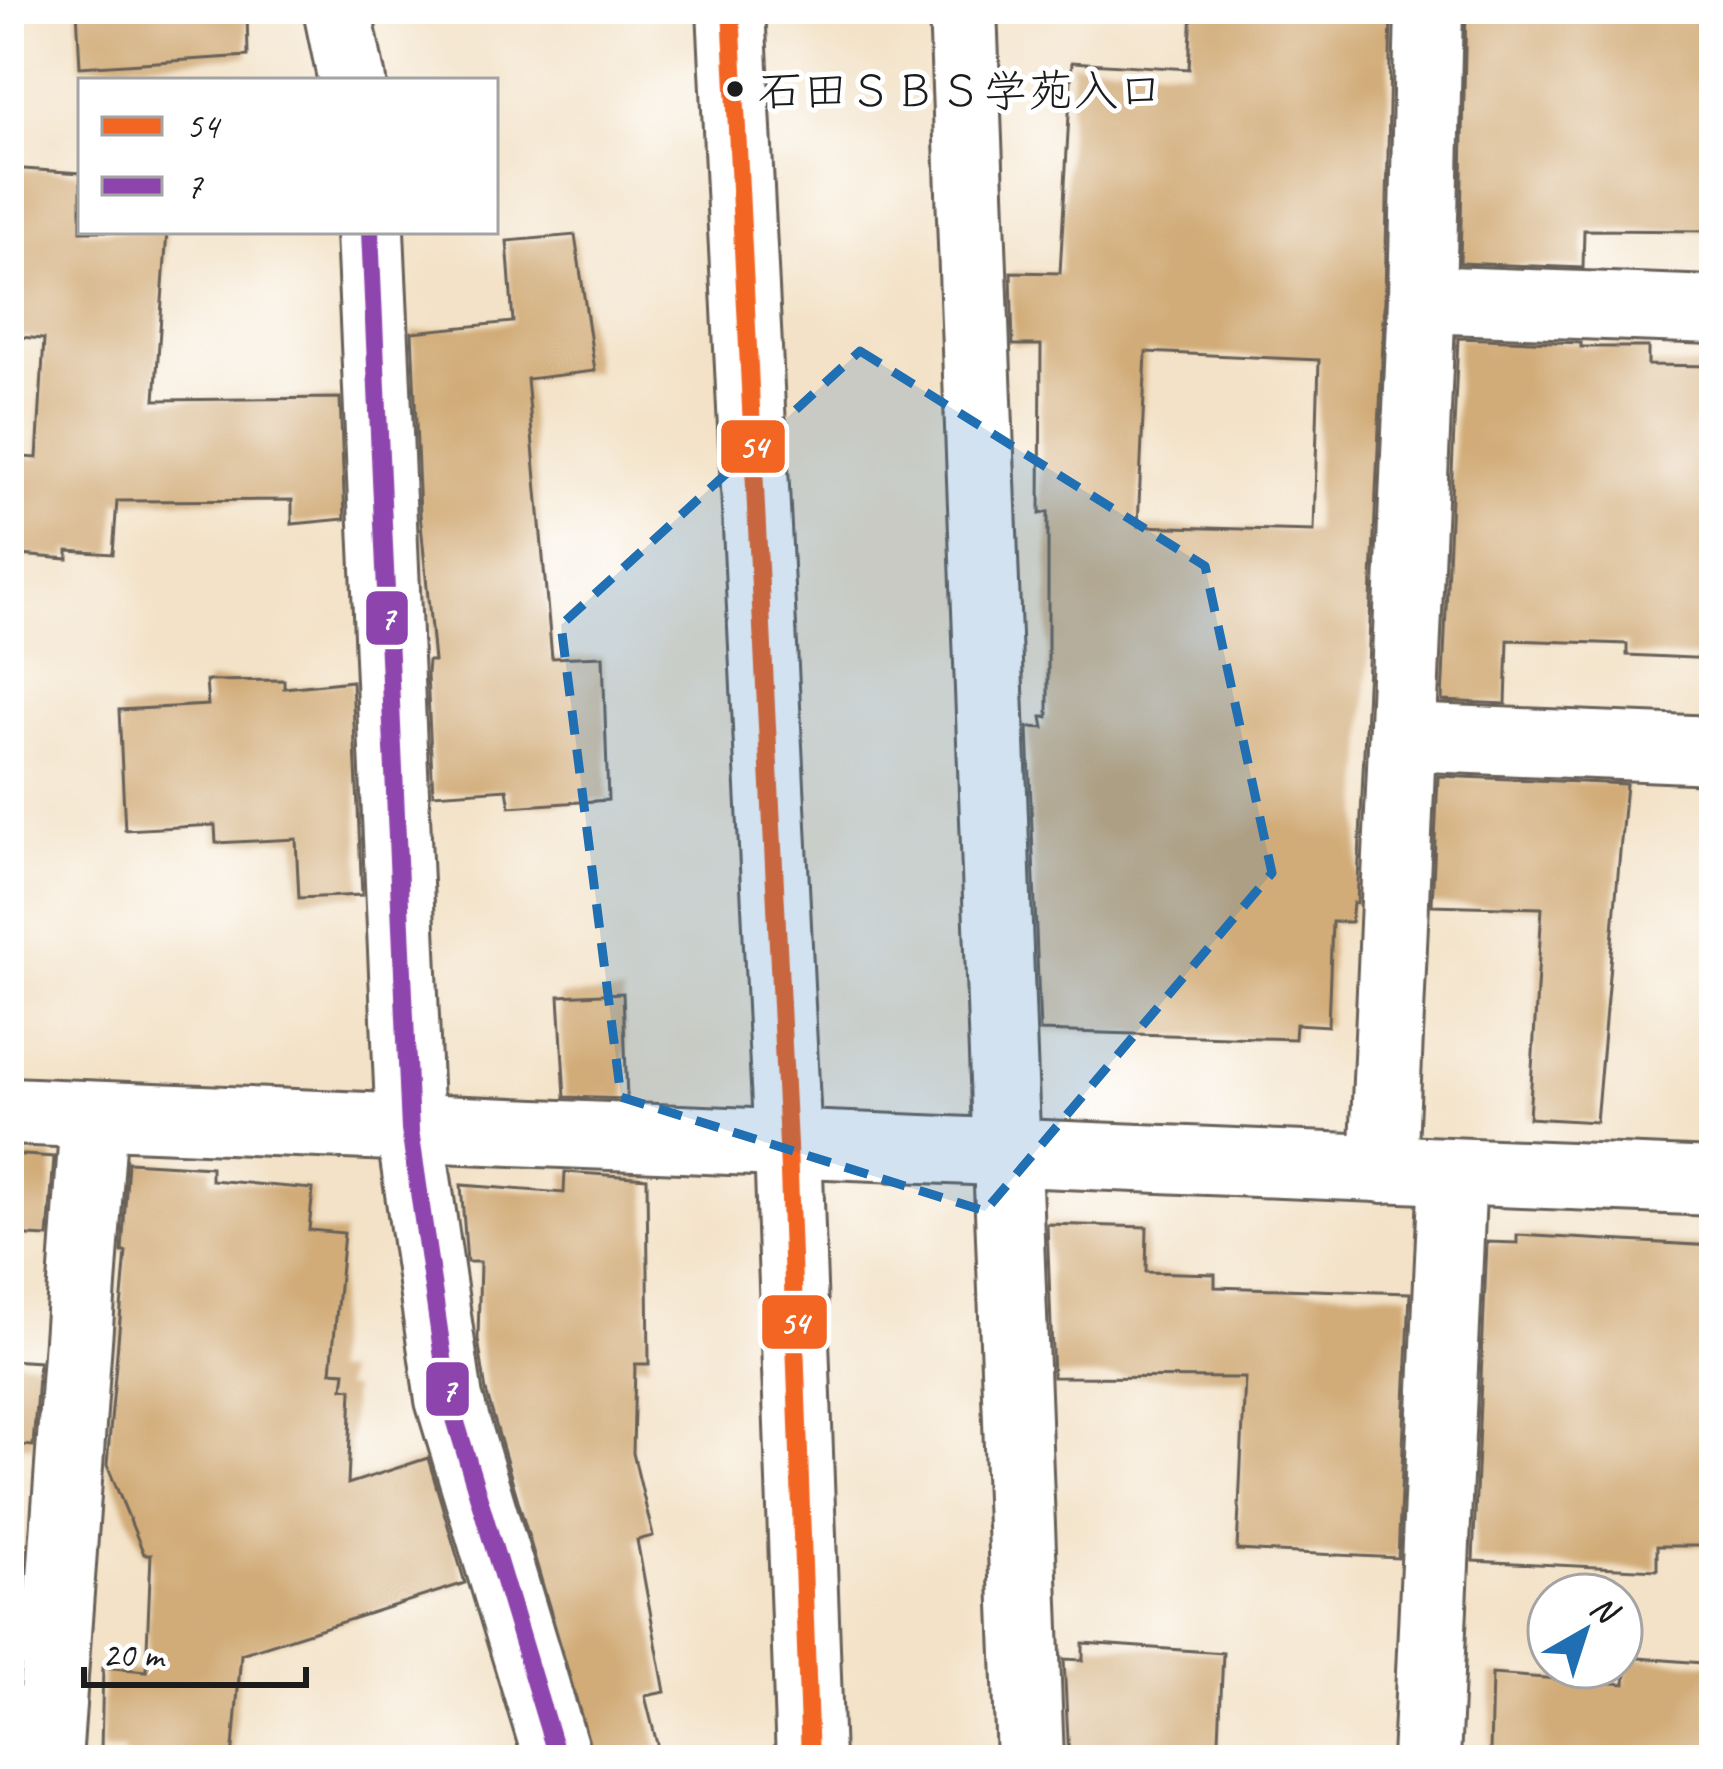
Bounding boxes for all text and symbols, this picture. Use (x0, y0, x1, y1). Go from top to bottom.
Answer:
place label: 石田ＳＢＳ学苑入口 (758, 63, 1163, 120)
legend (78, 78, 498, 234)
marker: 石田ＳＢＳ学苑入口 (724, 78, 746, 100)
text: 54 (186, 103, 222, 149)
text: 7 (186, 163, 204, 209)
line badge: 54 (719, 418, 787, 475)
text: 54 (738, 426, 772, 468)
line badge: 7 (364, 589, 410, 647)
text: 7 (380, 597, 398, 639)
line badge: 54 (760, 1293, 829, 1351)
text: 54 (779, 1302, 813, 1344)
line badge: 7 (424, 1360, 471, 1418)
text: 7 (441, 1369, 459, 1411)
north arrow (1525, 1571, 1645, 1691)
text: N (1582, 1586, 1629, 1635)
scale bar (84, 1613, 306, 1687)
text: 20 m (102, 1632, 166, 1678)

